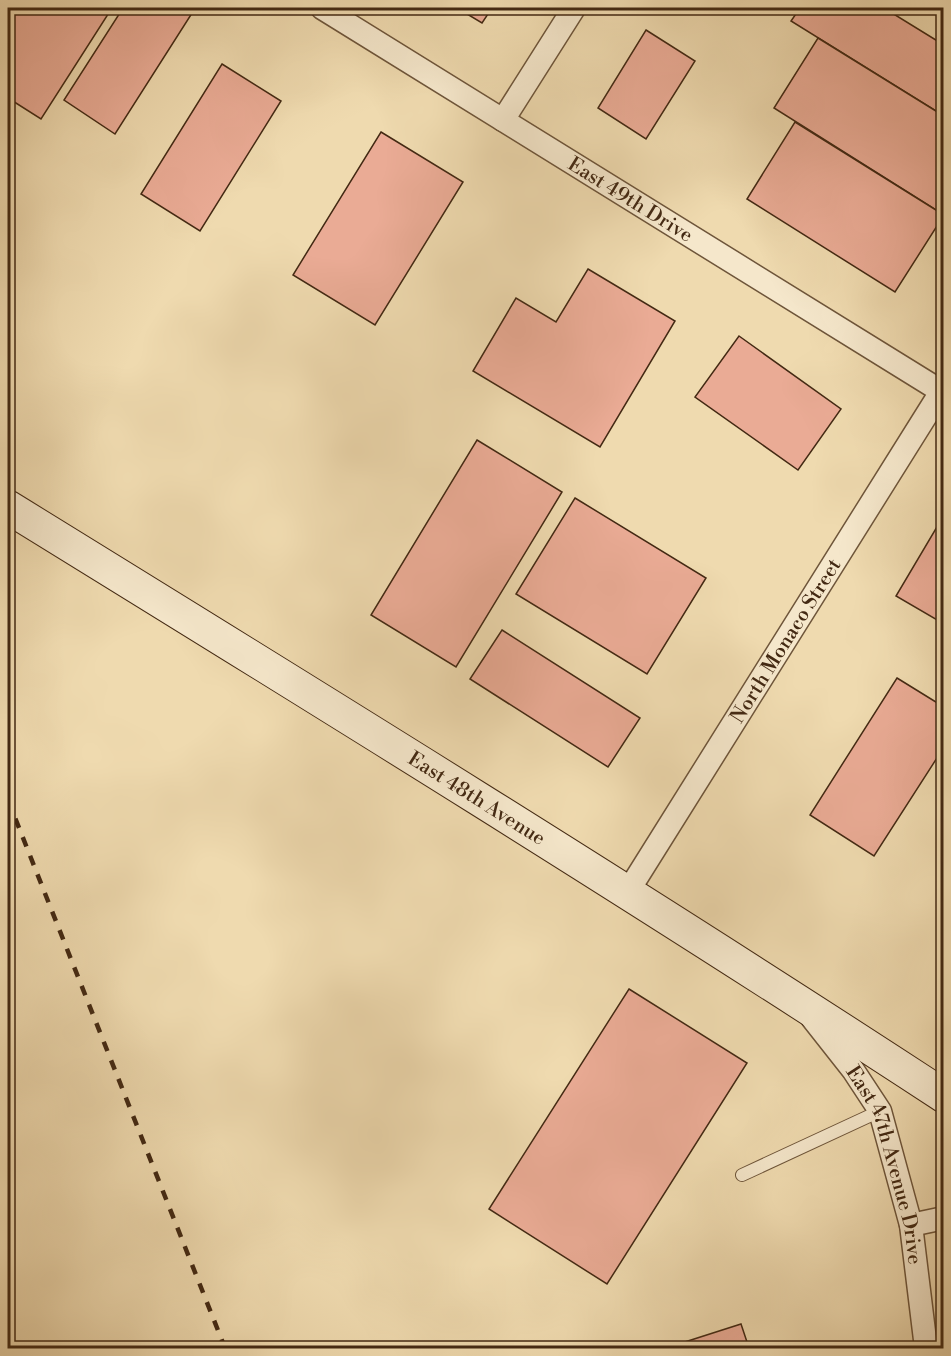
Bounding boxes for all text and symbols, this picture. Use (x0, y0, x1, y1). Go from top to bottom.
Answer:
street label: East 49th Drive (563, 152, 697, 248)
street label: North Monaco Street (726, 554, 847, 728)
street label: East 48th Avenue (403, 747, 550, 852)
street label: East 47th Avenue Drive (840, 1061, 927, 1266)

